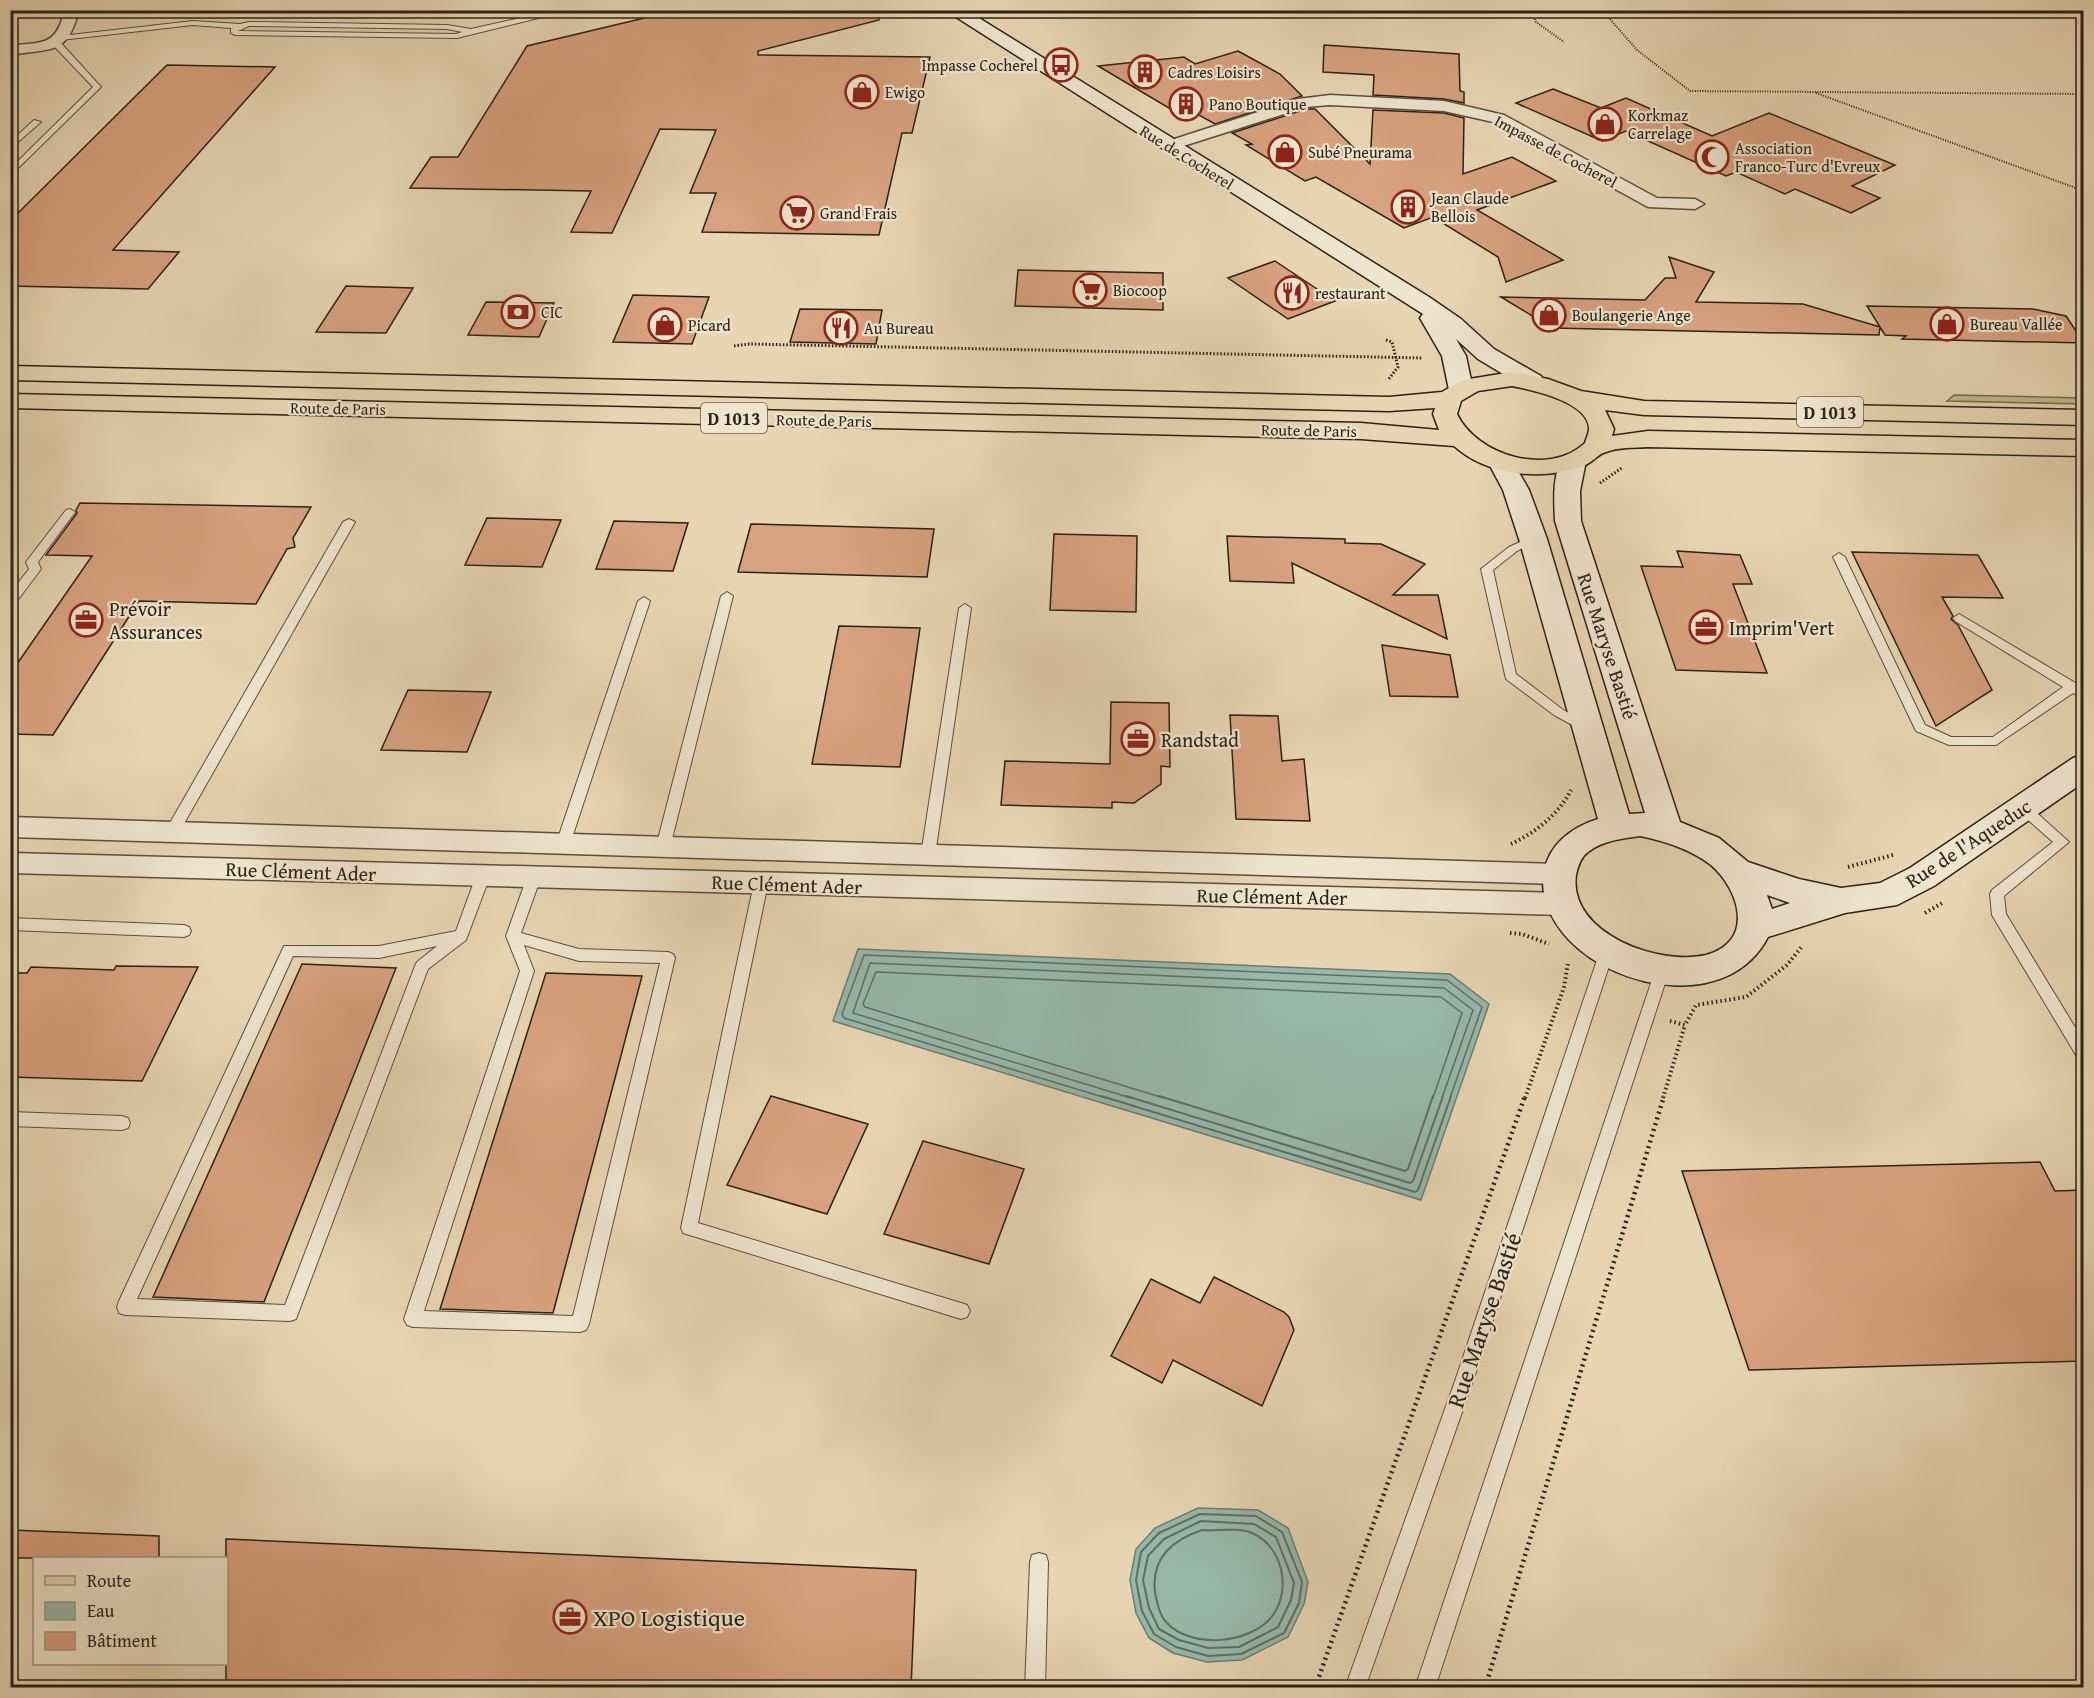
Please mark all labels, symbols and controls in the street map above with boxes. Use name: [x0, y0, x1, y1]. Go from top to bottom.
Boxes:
bus stop icon: Impasse Cocherel: [1043, 47, 1079, 83]
place label: Impasse Cocherel: [922, 53, 1039, 77]
building icon: Cadres Loisirs: [1127, 54, 1163, 90]
place label: Cadres Loisirs: [1168, 60, 1261, 84]
shop icon: Ewigo: [844, 74, 880, 110]
place label: Ewigo: [885, 80, 925, 104]
building icon: Pano Boutique: [1168, 86, 1204, 122]
place label: Pano Boutique: [1209, 92, 1306, 116]
place label: Korkmaz Carrelage: [1628, 103, 1692, 145]
shop icon: Korkmaz Carrelage: [1587, 106, 1623, 142]
street label: Impasse de Cocherel: [1490, 108, 1622, 194]
street label: Rue de Cocherel: [1135, 118, 1239, 196]
shop icon: Subé Pneurama: [1267, 134, 1303, 170]
place label: Association Franco-Turc d'Evreux: [1735, 136, 1881, 178]
mosque icon: Association Franco-Turc d'Evreux: [1694, 139, 1730, 175]
place label: Subé Pneurama: [1308, 140, 1413, 164]
place label: Jean Claude Bellois: [1429, 186, 1509, 228]
building icon: Jean Claude Bellois: [1390, 189, 1426, 225]
supermarket icon: Grand Frais: [779, 195, 815, 231]
place label: Grand Frais: [820, 201, 897, 225]
supermarket icon: Biocoop: [1072, 272, 1108, 308]
restaurant icon: restaurant: [1274, 275, 1310, 311]
place label: Biocoop: [1113, 278, 1167, 302]
place label: restaurant: [1315, 281, 1386, 305]
bank icon: CIC: [500, 294, 536, 330]
shop icon: Boulangerie Ange: [1531, 297, 1567, 333]
place label: CIC: [541, 300, 564, 324]
place label: Boulangerie Ange: [1572, 303, 1691, 327]
shop icon: Bureau Vallée: [1929, 306, 1965, 342]
shop icon: Picard: [647, 307, 683, 343]
restaurant icon: Au Bureau: [823, 310, 859, 346]
place label: Bureau Vallée: [1970, 312, 2062, 336]
place label: Picard: [688, 313, 731, 337]
place label: Au Bureau: [864, 316, 934, 340]
street label: Route de Paris: [290, 395, 386, 421]
road number: D 1013: [1797, 397, 1863, 427]
road number: D 1013: [701, 403, 767, 433]
street label: Route de Paris: [776, 407, 872, 433]
street label: Route de Paris: [1261, 417, 1357, 443]
street label: Rue Maryse Bastié: [1571, 569, 1645, 723]
place label: Prévoir Assurances: [109, 594, 203, 646]
office icon: Prévoir Assurances: [68, 602, 104, 638]
office icon: Imprim'Vert: [1688, 609, 1724, 645]
place label: Imprim'Vert: [1729, 613, 1834, 642]
office icon: Randstad: [1120, 721, 1156, 757]
place label: Randstad: [1161, 725, 1239, 754]
street label: Rue de l'Aqueduc: [1899, 791, 2037, 895]
street label: Rue Clément Ader: [225, 854, 377, 888]
street label: Rue Clément Ader: [711, 867, 863, 901]
street label: Rue Clément Ader: [1196, 880, 1348, 912]
street label: Rue Maryse Bastié: [1438, 1228, 1530, 1412]
legend: [33, 1557, 228, 1665]
text: Route: [87, 1567, 131, 1594]
text: Eau: [87, 1597, 115, 1624]
office icon: XPO Logistique: [552, 1599, 588, 1635]
place label: XPO Logistique: [593, 1600, 745, 1635]
text: Bâtiment: [87, 1627, 157, 1654]

